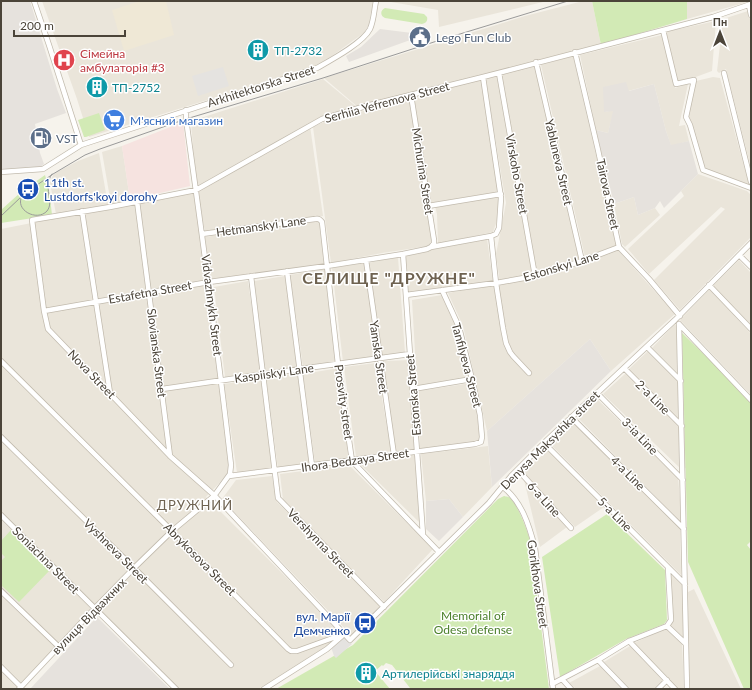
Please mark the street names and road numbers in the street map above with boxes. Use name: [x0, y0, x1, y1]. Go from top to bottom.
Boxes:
street label: Arkhitektorska Street: [205, 61, 317, 110]
street label: Serhiia Yefremova Street: [323, 78, 452, 126]
street label: Yabluneva Street: [542, 117, 576, 207]
street label: Michurina Street: [409, 127, 437, 216]
street label: Virskoho Street: [503, 133, 532, 216]
street label: Tairova Street: [593, 157, 623, 231]
street label: Hetmanskyi Lane: [215, 212, 307, 240]
street label: Estonskyi Lane: [521, 247, 601, 285]
street label: Vidvazhnykh Street: [198, 253, 226, 357]
street label: Estafetna Street: [107, 277, 193, 307]
street label: Slovianska Street: [144, 308, 170, 399]
street label: Yamska Street: [366, 319, 392, 395]
street label: Tanfilyeva Street: [449, 321, 486, 410]
street label: Nova Street: [65, 346, 120, 402]
street label: Estonska Street: [402, 353, 424, 436]
street label: Kaspiiskyi Lane: [233, 360, 315, 386]
street label: Prosvity street: [331, 363, 357, 441]
street label: 2-a Line: [633, 377, 673, 417]
street label: Denysa Maksyshka street: [497, 387, 603, 493]
street label: 3-ia Line: [619, 414, 661, 458]
street label: Ihora Bedzaya Street: [300, 445, 411, 475]
street label: 4-a Line: [608, 453, 648, 493]
street label: 6-a Line: [524, 478, 564, 520]
street label: 5-a Line: [595, 494, 635, 534]
street label: Vershynna Street: [284, 505, 358, 581]
street label: Vyshneva Street: [80, 515, 152, 587]
street label: Abrykosova Street: [161, 520, 240, 599]
street label: Soniachna Street: [9, 523, 83, 597]
street label: Gorikhova Street: [524, 539, 552, 630]
street label: вулиця Відважних: [49, 575, 129, 657]

